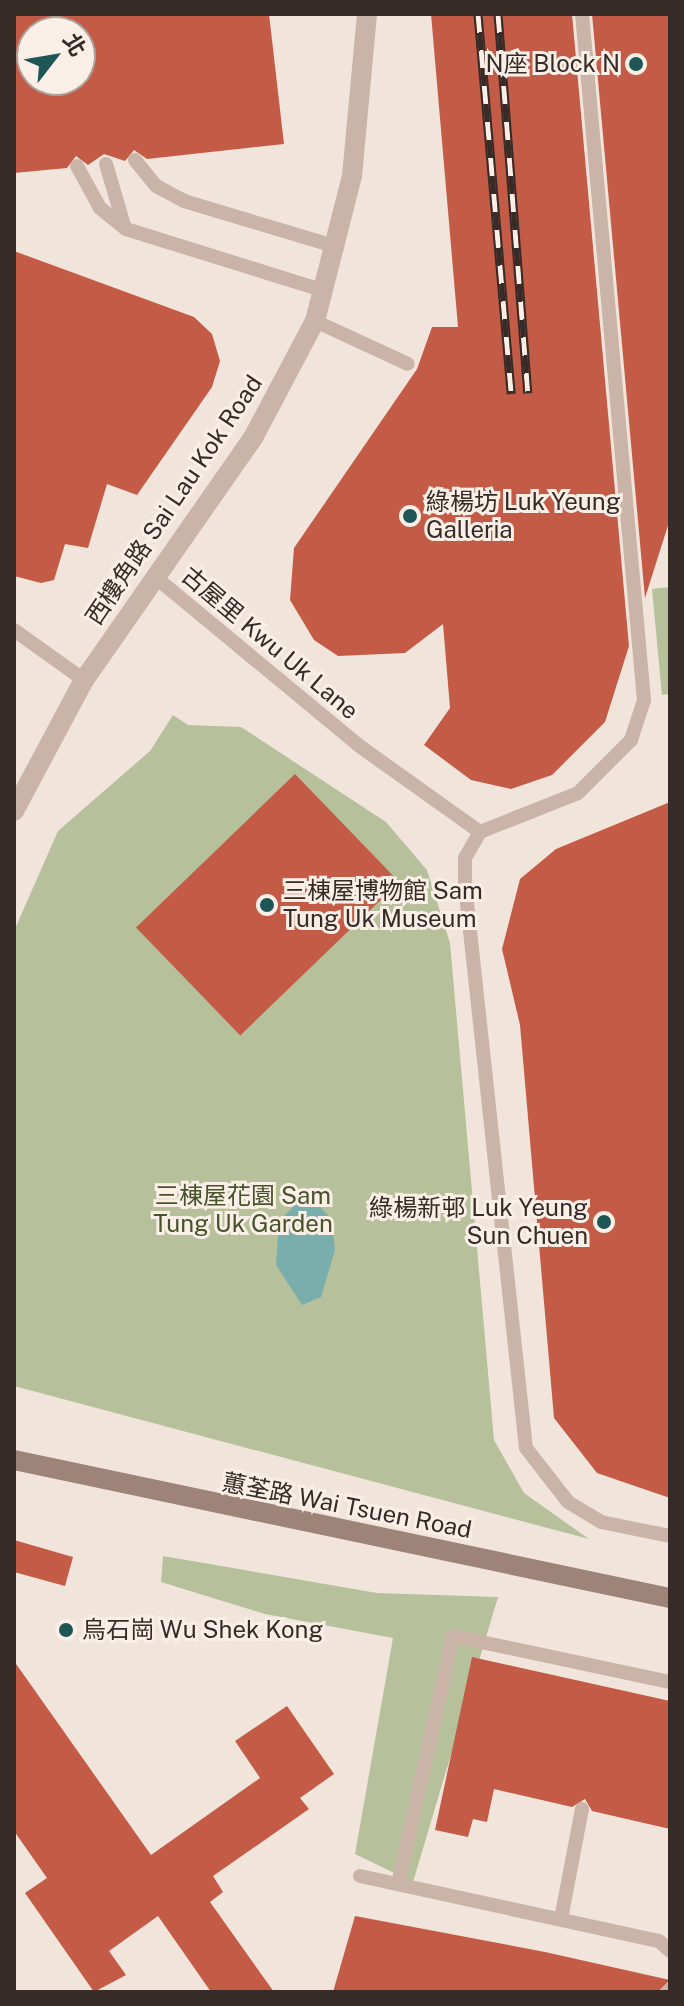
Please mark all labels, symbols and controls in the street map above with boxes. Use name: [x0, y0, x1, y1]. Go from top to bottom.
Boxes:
north arrow: [16, 16, 96, 96]
text: 北: [58, 29, 92, 61]
place label: N座 Block N: [485, 50, 620, 78]
marker: N座 Block N: [627, 55, 645, 73]
street label: 西樓角路 Sai Lau Kok Road: [80, 370, 268, 630]
place label: 綠楊坊 Luk Yeung Galleria: [426, 488, 621, 544]
marker: 綠楊坊 Luk Yeung Galleria: [401, 507, 419, 525]
street label: 古屋里 Kwu Uk Lane: [176, 561, 364, 725]
place label: 三棟屋博物館 Sam Tung Uk Museum: [283, 877, 483, 933]
marker: 三棟屋博物館 Sam Tung Uk Museum: [258, 896, 276, 914]
park label: 三棟屋花園 Sam Tung Uk Garden: [153, 1182, 333, 1238]
place label: 綠楊新邨 Luk Yeung Sun Chuen: [369, 1194, 588, 1250]
marker: 綠楊新邨 Luk Yeung Sun Chuen: [595, 1213, 613, 1231]
street label: 蕙荃路 Wai Tsuen Road: [220, 1468, 474, 1544]
place label: 烏石崗 Wu Shek Kong: [82, 1616, 323, 1644]
marker: 烏石崗 Wu Shek Kong: [57, 1621, 75, 1639]

